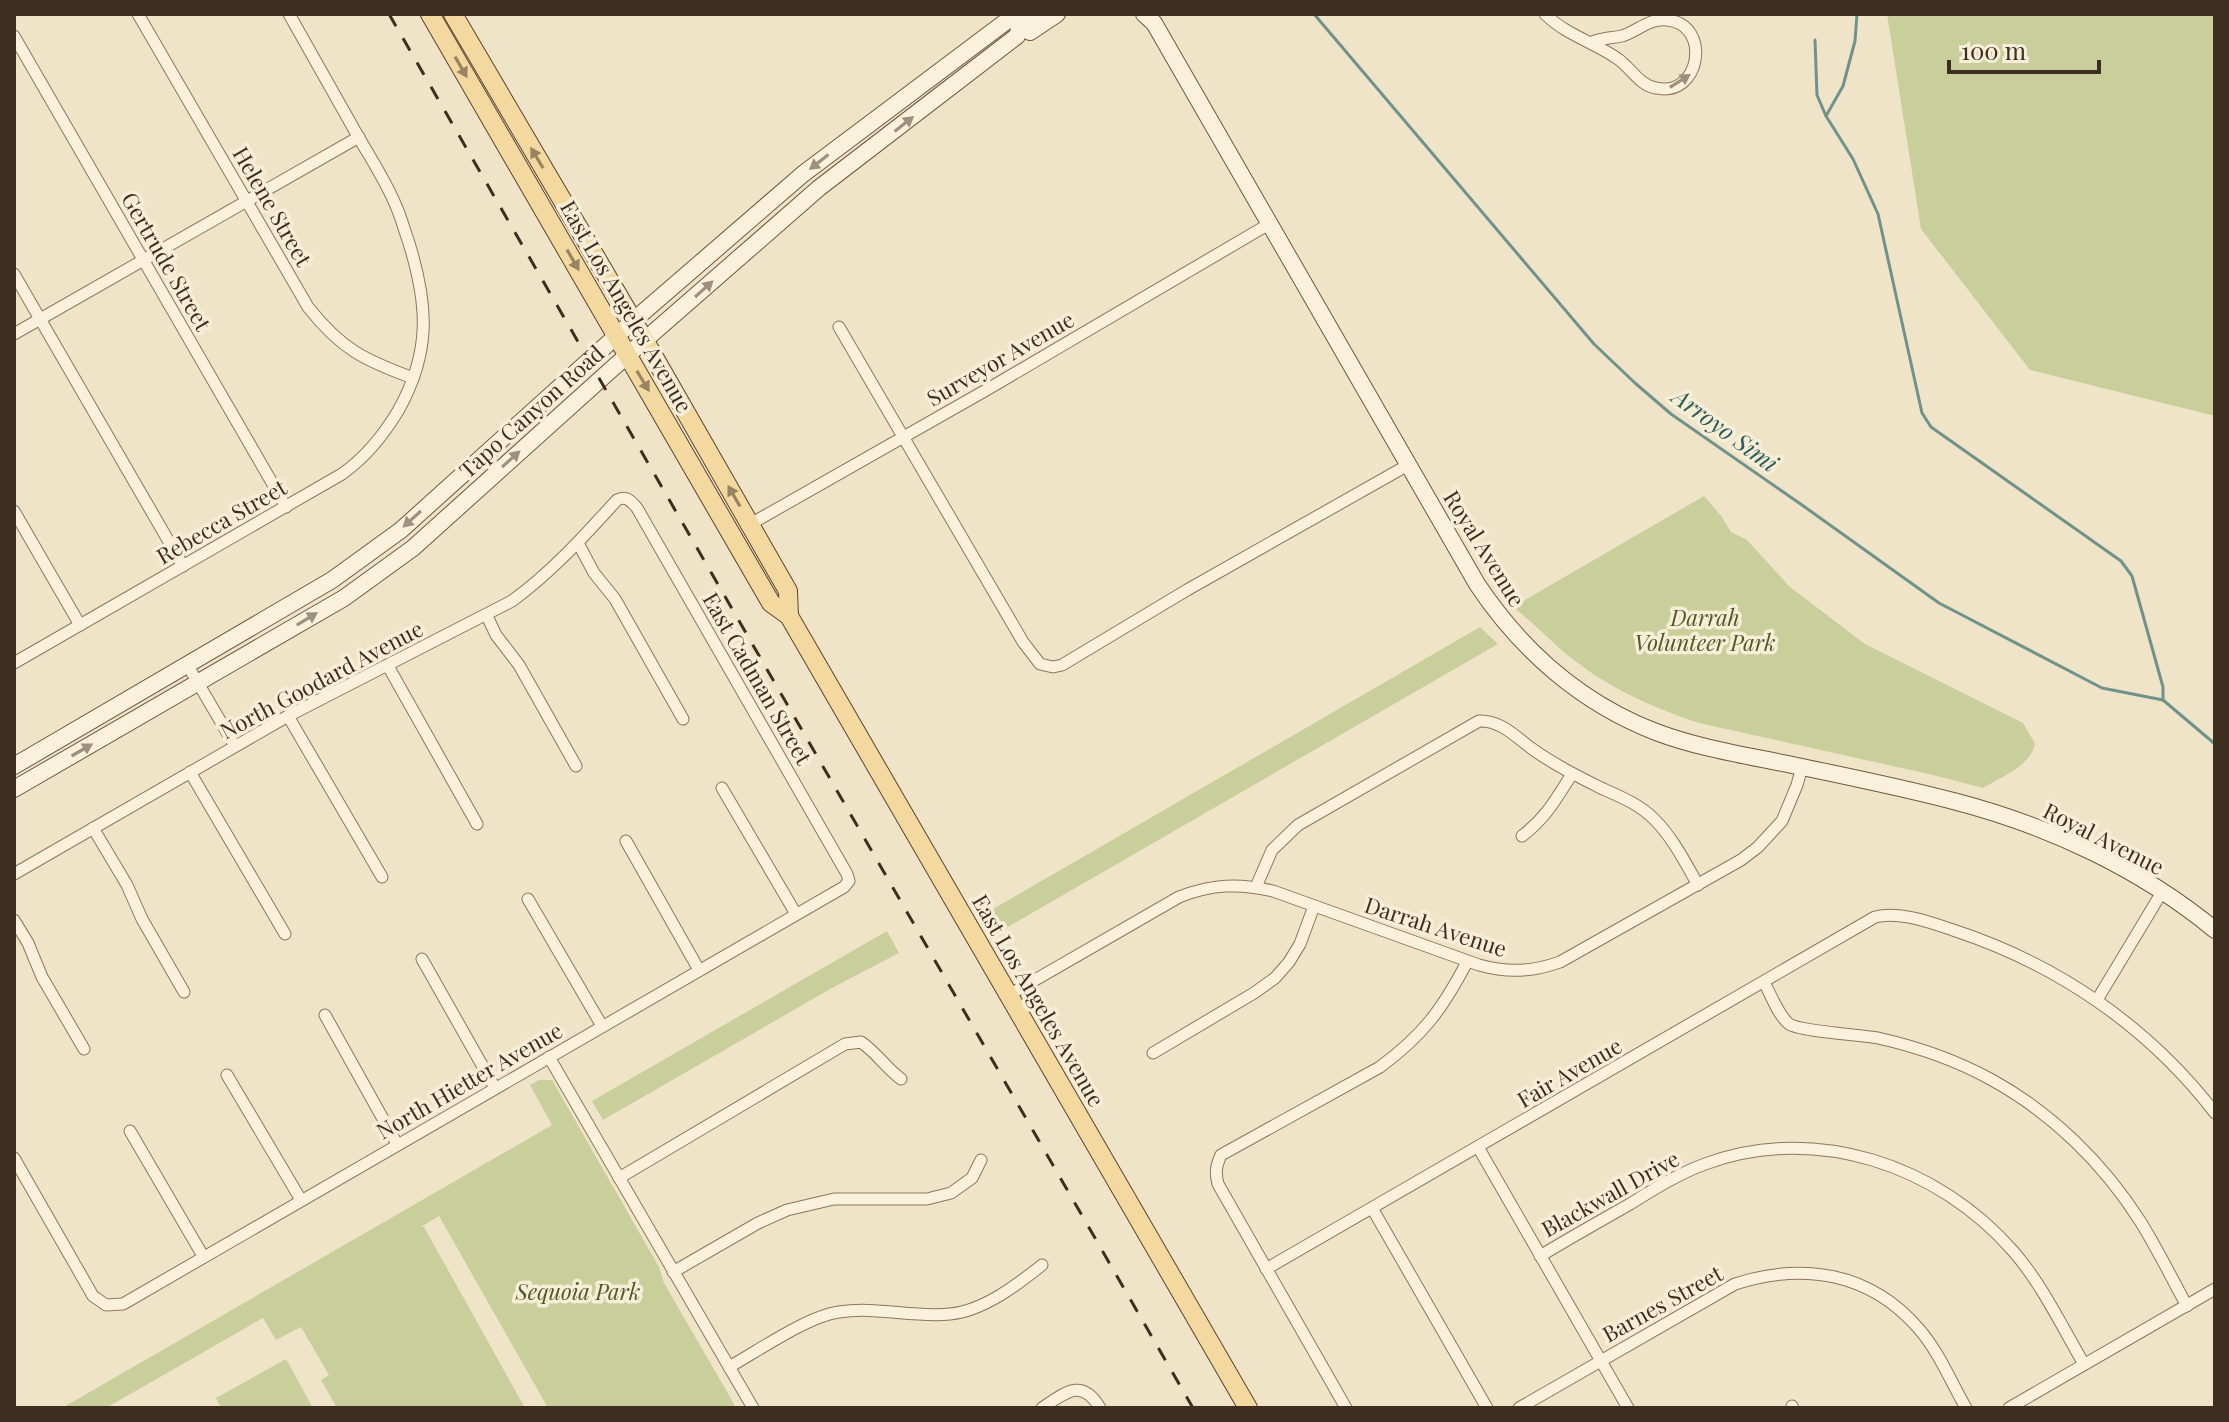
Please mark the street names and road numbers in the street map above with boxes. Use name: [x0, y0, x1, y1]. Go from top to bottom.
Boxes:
street label: Helene Street: [227, 141, 320, 272]
street label: Gertrude Street: [115, 186, 219, 337]
street label: East Los Angeles Avenue: [554, 194, 700, 418]
street label: Surveyor Avenue: [921, 304, 1079, 412]
street label: Tapo Canyon Road: [452, 338, 610, 484]
street label: Rebecca Street: [150, 471, 293, 570]
street label: Royal Avenue: [1437, 484, 1533, 612]
street label: East Cadman Street: [696, 586, 820, 771]
street label: North Goodard Avenue: [214, 613, 428, 745]
street label: Royal Avenue: [2039, 795, 2169, 881]
street label: East Los Angeles Avenue: [966, 888, 1112, 1112]
street label: Darrah Avenue: [1361, 889, 1511, 963]
street label: North Hietter Avenue: [371, 1015, 567, 1145]
street label: Fair Avenue: [1511, 1030, 1627, 1114]
street label: Blackwall Drive: [1536, 1143, 1684, 1243]
street label: Barnes Street: [1597, 1257, 1729, 1348]

